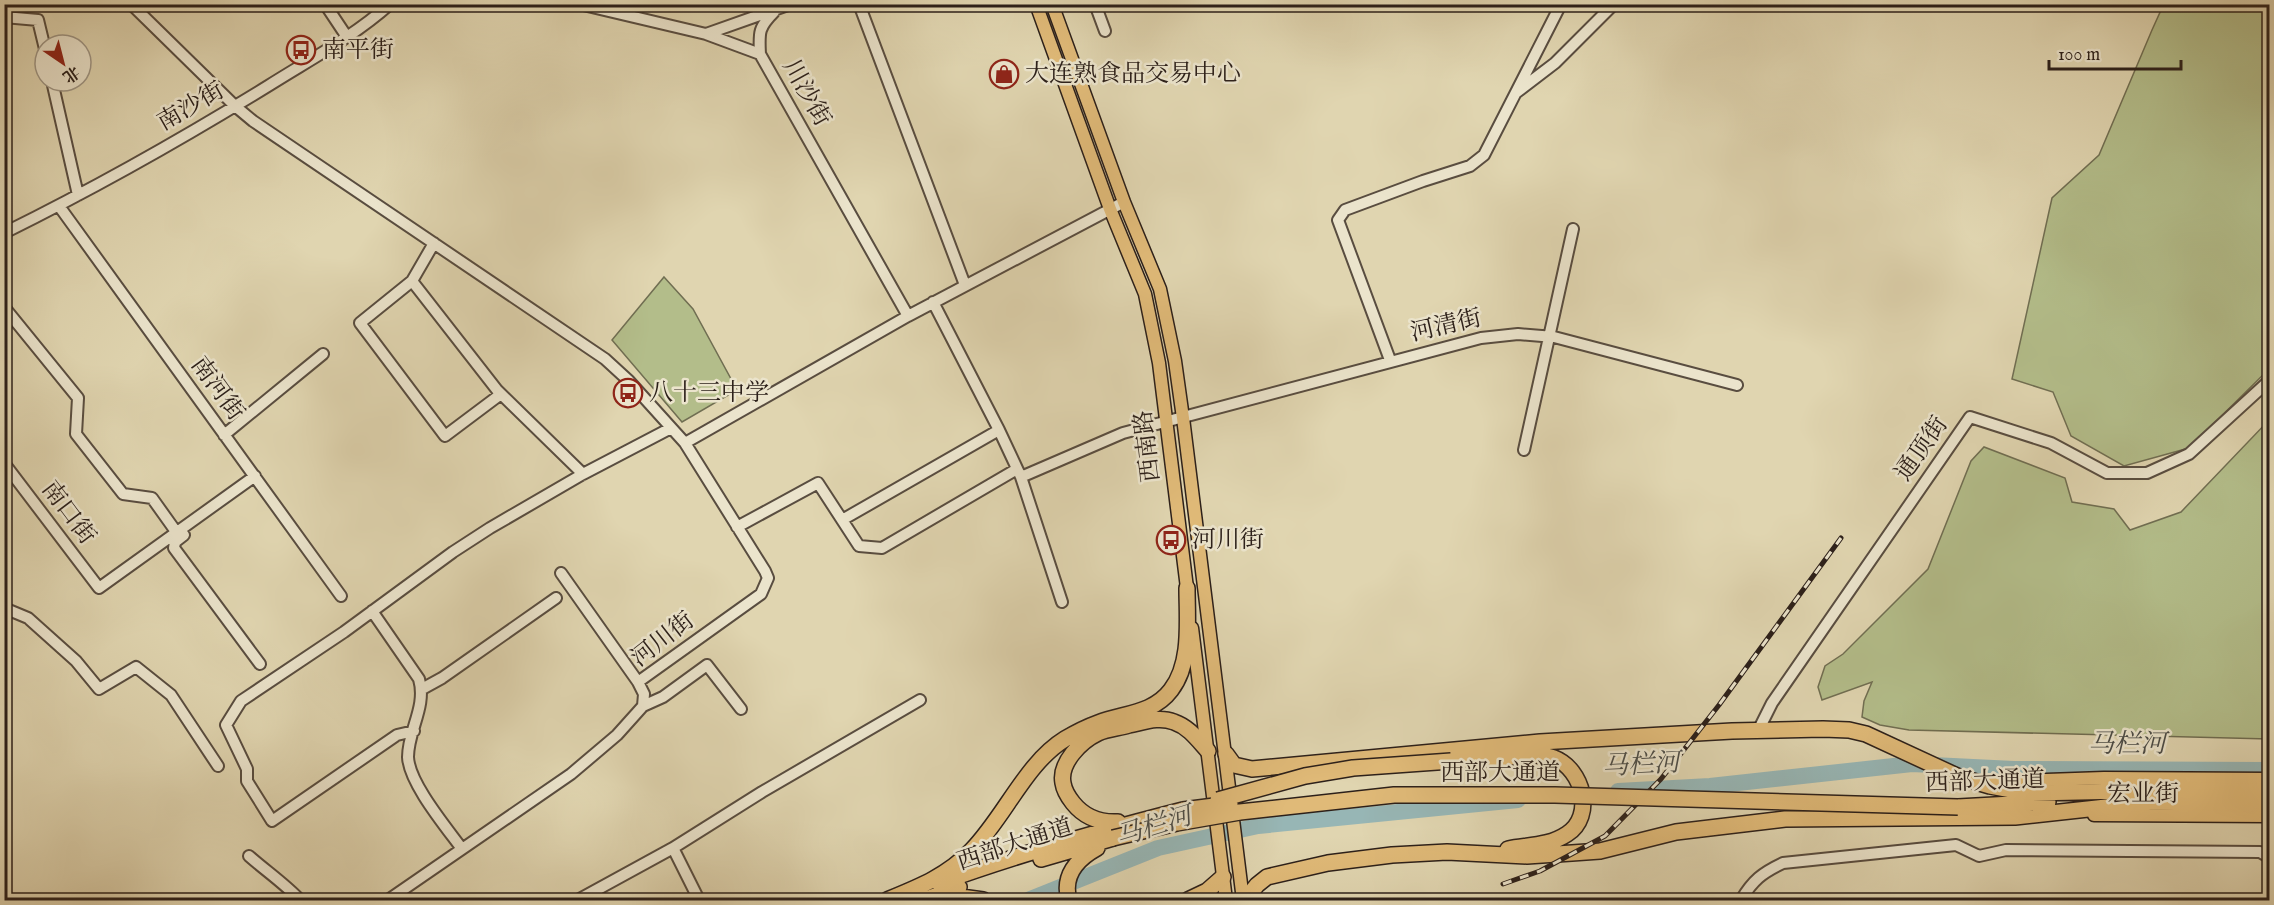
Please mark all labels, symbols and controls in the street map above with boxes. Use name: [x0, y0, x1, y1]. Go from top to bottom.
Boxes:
north arrow: [33, 33, 93, 93]
scale bar: [2049, 33, 2181, 71]
bus stop icon: 南平街: [285, 34, 317, 66]
place label: 南平街: [322, 35, 394, 66]
text: 100 m: [2058, 44, 2100, 67]
street label: 川沙街: [775, 54, 837, 132]
shop icon: 大连熟食品交易中心: [988, 58, 1020, 90]
place label: 大连熟食品交易中心: [1025, 59, 1241, 90]
text: 北: [58, 61, 83, 86]
street label: 南沙街: [152, 76, 230, 138]
street label: 河清街: [1407, 303, 1485, 349]
street label: 南河街: [183, 351, 251, 427]
bus stop icon: 八十三中学: [612, 377, 644, 409]
place label: 八十三中学: [649, 378, 769, 409]
street label: 西南路: [1128, 408, 1168, 484]
street label: 通顶街: [1889, 411, 1955, 487]
street label: 南口街: [34, 475, 102, 551]
bus stop icon: 河川街: [1155, 524, 1187, 556]
place label: 河川街: [1192, 525, 1264, 556]
street label: 河川街: [625, 606, 701, 674]
water label: 马栏河: [2088, 728, 2170, 761]
water label: 马栏河: [1601, 746, 1685, 784]
street label: 西部大通道: [1440, 758, 1560, 789]
street label: 西部大通道: [1924, 764, 2046, 800]
street label: 宏业街: [2107, 779, 2179, 810]
water label: 马栏河: [1112, 799, 1200, 854]
street label: 西部大通道: [953, 812, 1077, 878]

